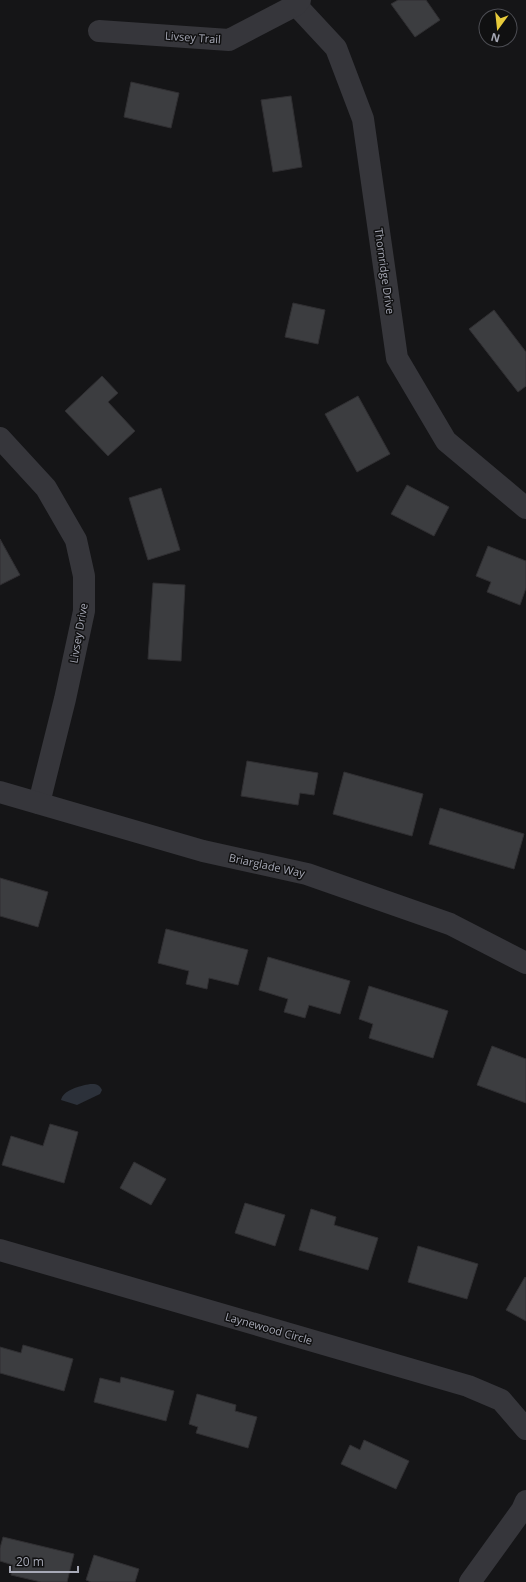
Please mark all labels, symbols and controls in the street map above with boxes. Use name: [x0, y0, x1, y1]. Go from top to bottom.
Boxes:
north arrow: [478, 8, 518, 48]
street label: Livsey Trail: [165, 28, 221, 46]
text: N: [489, 30, 502, 47]
street label: Thornridge Drive: [372, 227, 398, 315]
street label: Livsey Drive: [65, 602, 91, 664]
street label: Briarglade Way: [228, 850, 307, 880]
street label: Laynewood Circle: [224, 1308, 314, 1348]
scale bar: [10, 1548, 78, 1574]
text: 20 m: [16, 1553, 44, 1570]

